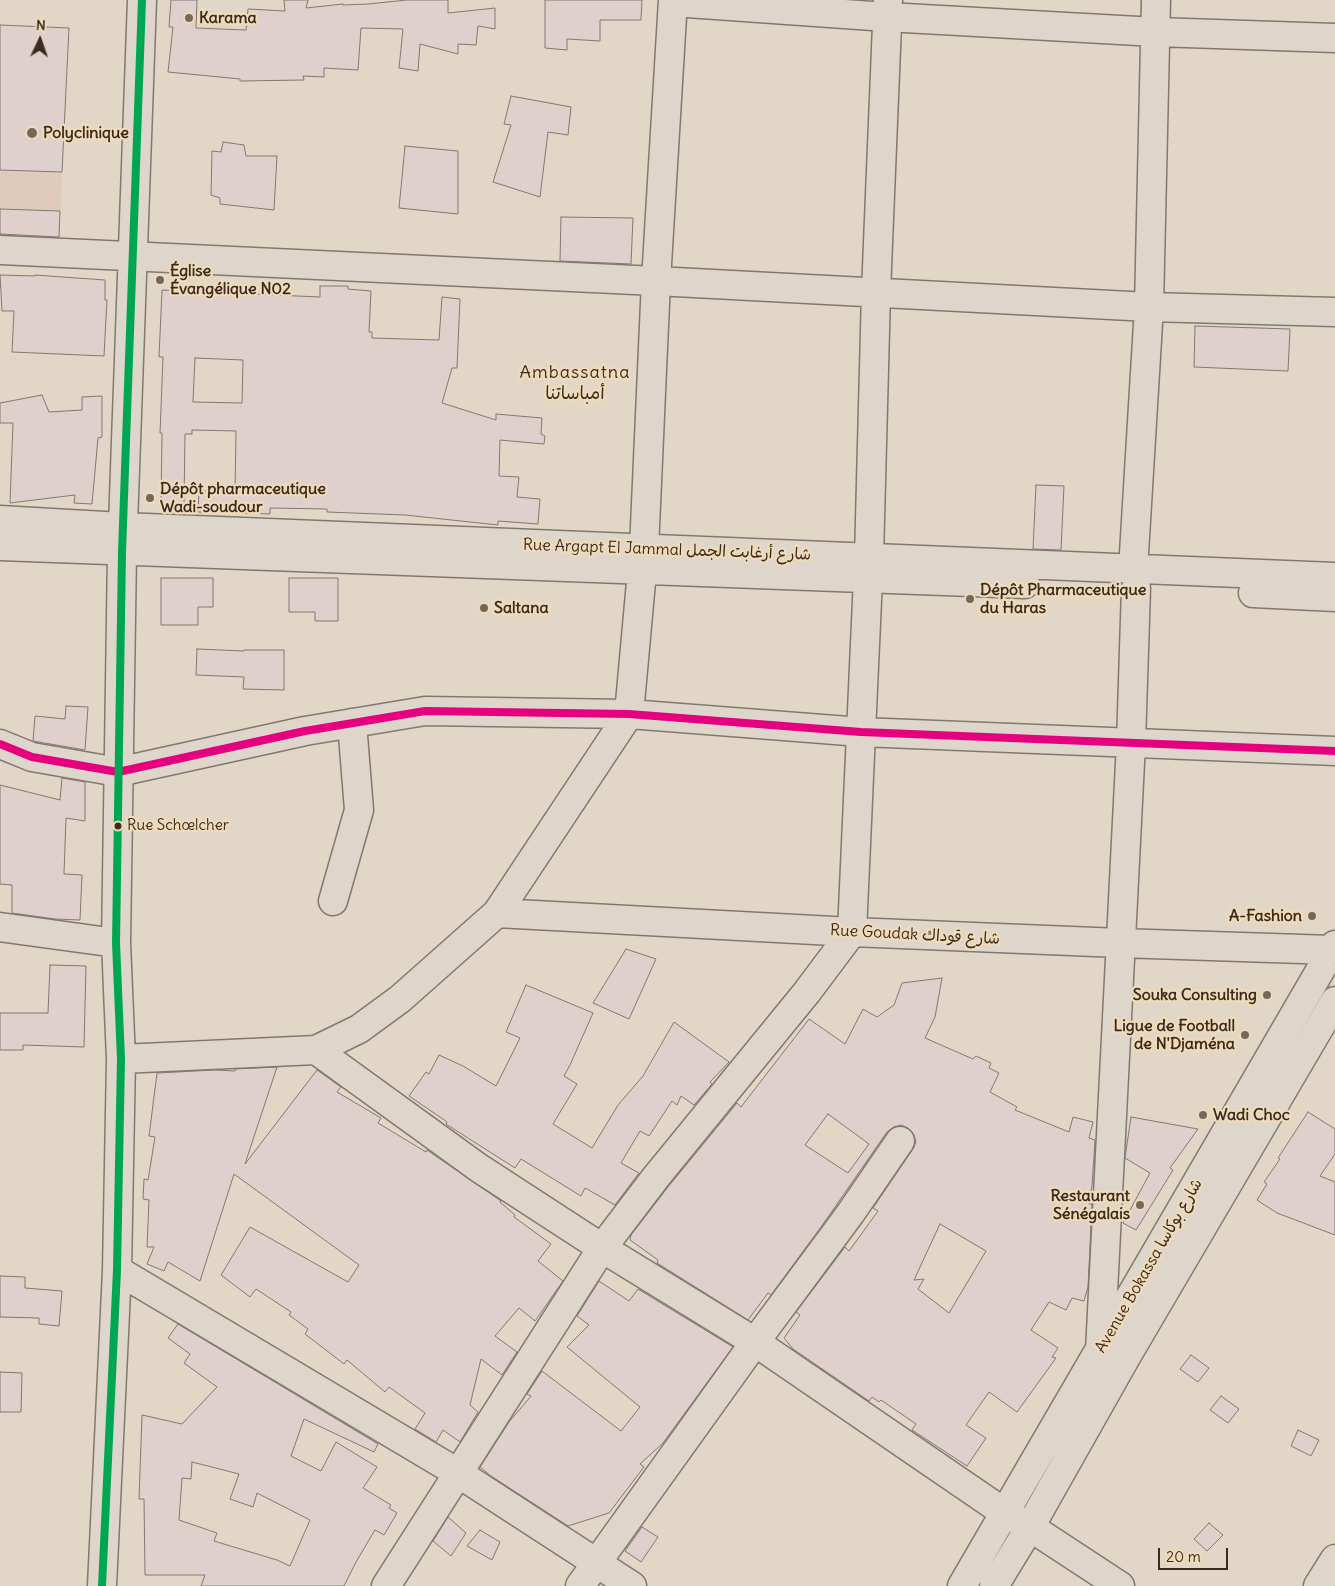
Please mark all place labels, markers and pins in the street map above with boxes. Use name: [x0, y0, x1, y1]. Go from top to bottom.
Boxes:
place label: Karama: [199, 8, 257, 28]
marker: Karama: [183, 12, 195, 24]
place label: Polyclinique: [43, 123, 129, 143]
marker: Polyclinique: [25, 126, 39, 140]
place label: Église Évangélique N02: [170, 261, 291, 299]
marker: Église Évangélique N02: [154, 274, 166, 286]
place label: Dépôt pharmaceutique Wadi-soudour: [160, 479, 326, 517]
marker: Dépôt pharmaceutique Wadi-soudour: [144, 492, 156, 504]
place label: Dépôt Pharmaceutique du Haras: [980, 580, 1146, 618]
marker: Dépôt Pharmaceutique du Haras: [964, 593, 976, 605]
place label: Saltana: [494, 598, 549, 618]
marker: Saltana: [478, 602, 490, 614]
place label: Rue Schœlcher: [127, 817, 229, 835]
marker: Rue Schœlcher: [113, 821, 123, 831]
place label: A-Fashion: [1229, 906, 1302, 926]
marker: A-Fashion: [1306, 910, 1318, 922]
place label: Souka Consulting: [1133, 985, 1257, 1005]
marker: Souka Consulting: [1261, 989, 1273, 1001]
place label: Ligue de Football de N'Djaména: [1114, 1016, 1235, 1054]
marker: Ligue de Football de N'Djaména: [1239, 1029, 1251, 1041]
place label: Wadi Choc: [1213, 1105, 1290, 1125]
marker: Wadi Choc: [1197, 1109, 1209, 1121]
place label: Restaurant Sénégalais: [1050, 1186, 1130, 1224]
marker: Restaurant Sénégalais: [1134, 1199, 1146, 1211]

